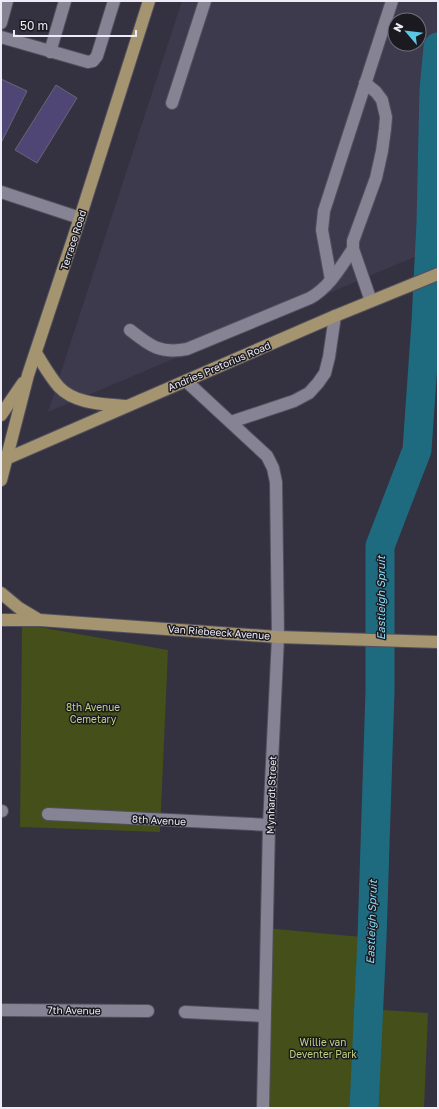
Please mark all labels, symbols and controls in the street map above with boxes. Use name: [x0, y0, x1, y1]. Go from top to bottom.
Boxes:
scale bar: [14, 12, 136, 38]
north arrow: [387, 12, 427, 52]
text: 50 m: [20, 18, 48, 33]
text: N: [390, 20, 405, 34]
street label: Terrace Road: [58, 208, 88, 272]
street label: Andries Pretorius Road: [166, 339, 272, 393]
water label: Eastleigh Spruit: [374, 554, 388, 640]
street label: Van Riebeeck Avenue: [168, 622, 271, 642]
park label: 8th Avenue Cemetary: [66, 701, 120, 725]
street label: Mynhardt Street: [264, 756, 278, 834]
street label: 8th Avenue: [132, 813, 186, 827]
water label: Eastleigh Spruit: [363, 878, 380, 964]
street label: 7th Avenue: [47, 1004, 101, 1016]
park label: Willie van Deventer Park: [289, 1036, 357, 1060]

